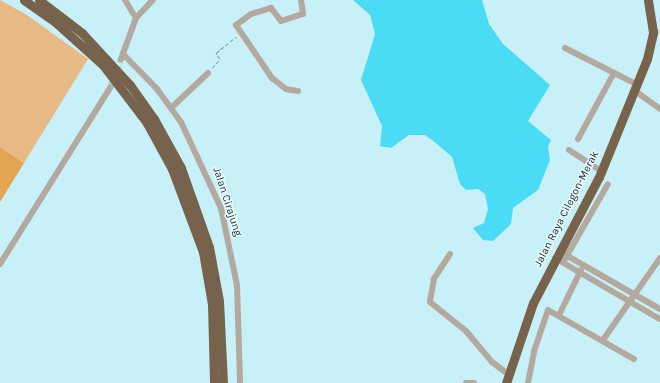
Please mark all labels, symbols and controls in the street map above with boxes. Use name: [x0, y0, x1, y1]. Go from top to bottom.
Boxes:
street label: Jalan Raya Cilegon-Merak: [532, 149, 602, 269]
street label: Jalan Cirajung: [210, 166, 244, 238]

